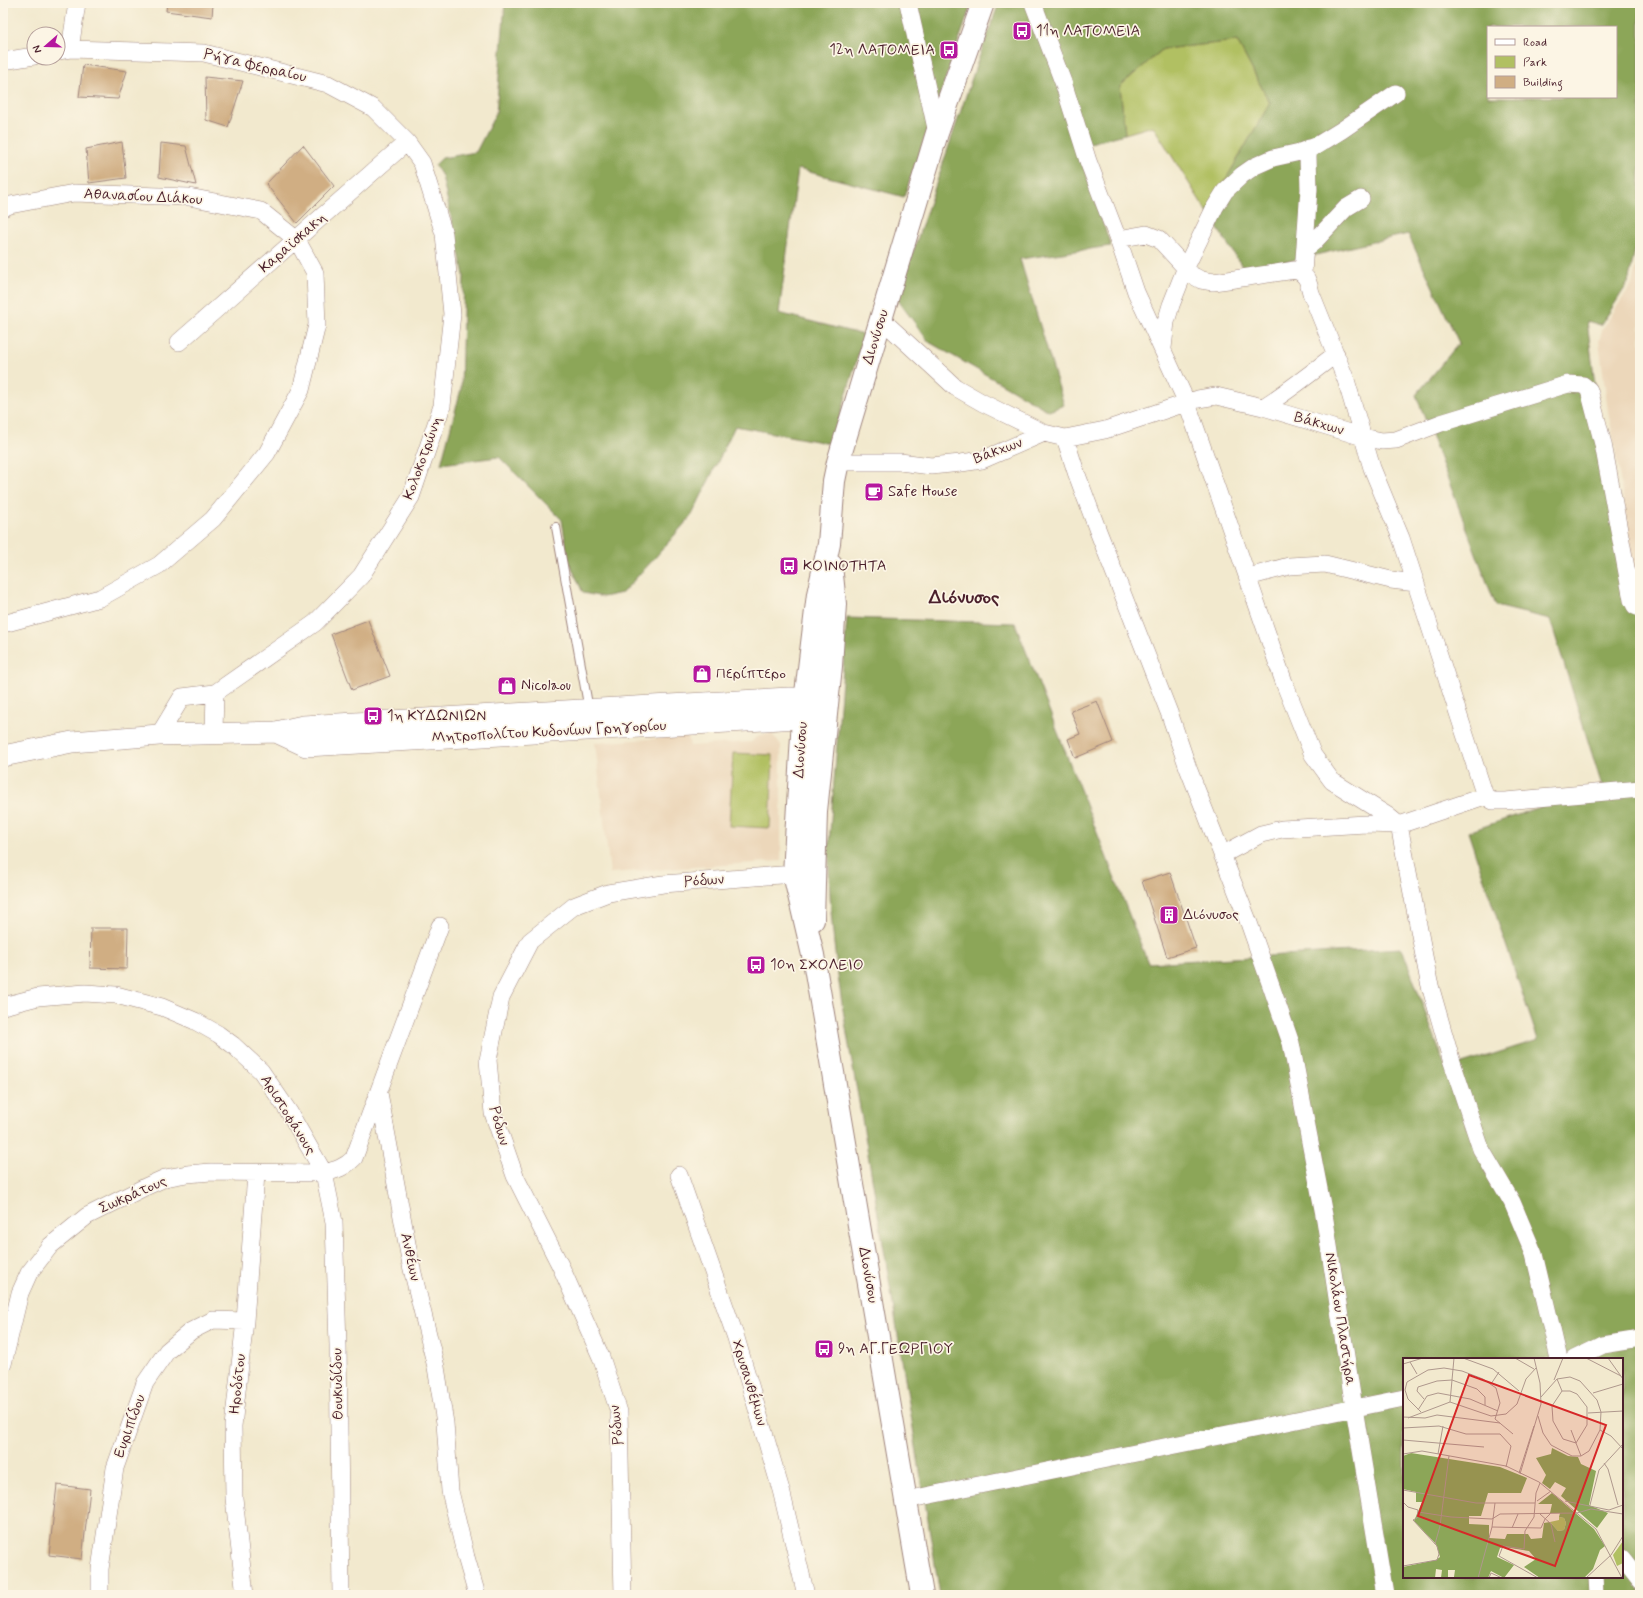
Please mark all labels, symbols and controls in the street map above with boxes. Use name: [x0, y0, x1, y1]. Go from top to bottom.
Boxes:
bus stop icon: 11η ΛΑΤΟΜΕΙΑ: [1011, 20, 1033, 42]
place label: 11η ΛΑΤΟΜΕΙΑ: [1036, 21, 1140, 41]
north arrow: [26, 26, 66, 66]
legend: [1487, 26, 1617, 98]
text: Road: [1523, 35, 1547, 51]
bus stop icon: 12η ΛΑΤΟΜΕΙΑ: [938, 39, 960, 61]
place label: 12η ΛΑΤΟΜΕΙΑ: [829, 40, 935, 60]
text: N: [30, 43, 45, 55]
street label: Ρήγα Φερραίου: [202, 44, 309, 88]
text: Park: [1523, 55, 1547, 71]
text: Building: [1523, 75, 1563, 92]
street label: Αθανασίου Διάκου: [83, 184, 203, 210]
street label: Καραϊσκακη: [255, 208, 331, 278]
street label: Διονύσου: [858, 307, 894, 367]
street label: Βάκχων: [1292, 407, 1347, 441]
street label: Κολοκοτρώνη: [399, 413, 447, 502]
street label: Βάκχων: [971, 433, 1026, 469]
cafe icon: Safe House: [863, 481, 885, 503]
place label: Safe House: [888, 482, 958, 502]
bus stop icon: ΚΟΙΝΟΤΗΤΑ: [778, 555, 800, 577]
place label: ΚΟΙΝΟΤΗΤΑ: [803, 556, 886, 576]
district label: Διόνυσος: [928, 585, 1000, 610]
shop icon: Περίπτερο: [691, 663, 713, 685]
place label: Περίπτερο: [716, 664, 786, 684]
shop icon: Nicolaou: [496, 675, 518, 697]
place label: Nicolaou: [521, 676, 571, 696]
bus stop icon: 1η ΚΥΔΩΝΙΩΝ: [362, 705, 384, 727]
place label: 1η ΚΥΔΩΝΙΩΝ: [387, 706, 486, 726]
street label: Μητροπολίτου Κυδονίων Γρηγορίου: [431, 716, 667, 748]
street label: Διονύσου: [789, 721, 813, 779]
street label: Ρόδων: [683, 870, 725, 892]
building icon: Διόνυσος: [1158, 904, 1180, 926]
place label: Διόνυσος: [1183, 905, 1239, 925]
bus stop icon: 10η ΣΧΟΛΕΙΟ: [745, 954, 767, 976]
place label: 10η ΣΧΟΛΕΙΟ: [770, 955, 864, 975]
street label: Αριστοφάνους: [256, 1071, 321, 1159]
street label: Ρόδων: [484, 1104, 514, 1148]
street label: Σωκράτους: [96, 1171, 170, 1219]
street label: Ανθέων: [395, 1231, 425, 1283]
street label: Διονύσου: [853, 1245, 883, 1305]
street label: Νικολάου Πλαστήρα: [1320, 1251, 1360, 1387]
street label: Χρυσανθέμων: [726, 1338, 772, 1429]
bus stop icon: 9η ΑΓ.ΓΕΩΡΓΙΟΥ: [813, 1338, 835, 1360]
place label: 9η ΑΓ.ΓΕΩΡΓΙΟΥ: [838, 1339, 953, 1359]
street label: Θουκυδίδου: [327, 1348, 349, 1420]
street label: Ηροδότου: [225, 1353, 251, 1415]
inset map: [1403, 1358, 1623, 1578]
street label: Ευριπίδου: [109, 1391, 151, 1460]
street label: Ρόδων: [605, 1404, 629, 1446]

